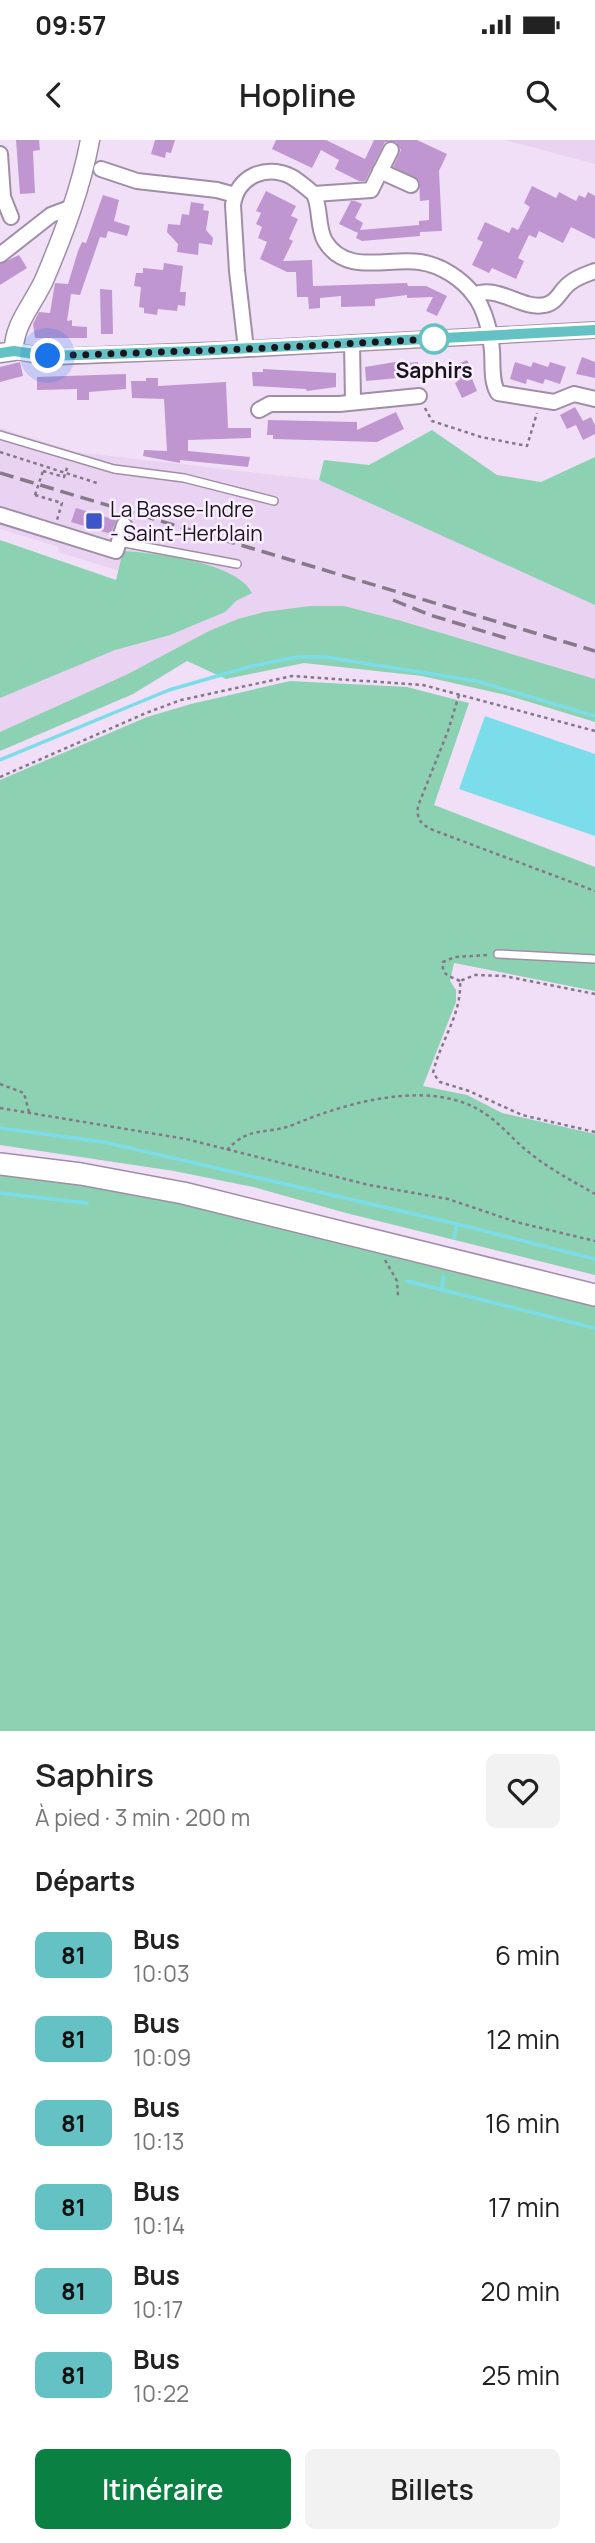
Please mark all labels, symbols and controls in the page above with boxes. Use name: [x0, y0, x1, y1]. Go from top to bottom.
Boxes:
text: 09:57: [35, 7, 106, 43]
text: Hopline: [239, 73, 356, 117]
icon: back: [35, 76, 73, 114]
icon: search: [522, 76, 560, 114]
marker: Saphirs: [419, 324, 449, 354]
your location: [30, 338, 65, 373]
place label: Saphirs: [395, 356, 473, 384]
place label: La Basse-Indre - Saint-Herblain: [110, 495, 263, 547]
marker: La Basse-Indre - Saint-Herblain: [84, 511, 104, 531]
text: Saphirs: [35, 1752, 154, 1797]
button: heart: [486, 1754, 560, 1828]
text: À pied · 3 min · 200 m: [35, 1801, 250, 1833]
text: Départs: [35, 1863, 135, 1899]
text: Bus: [133, 1921, 180, 1957]
text: 6 min: [495, 1937, 560, 1973]
text: 81: [61, 1938, 86, 1971]
text: 10:03: [133, 1957, 190, 1989]
text: Bus: [133, 2005, 180, 2041]
text: 12 min: [486, 2021, 560, 2057]
text: 81: [61, 2022, 86, 2055]
text: 10:09: [133, 2041, 191, 2073]
text: Bus: [133, 2089, 180, 2125]
text: 16 min: [485, 2105, 560, 2141]
text: 81: [61, 2106, 86, 2139]
text: 10:13: [133, 2125, 185, 2157]
text: Bus: [133, 2173, 180, 2209]
text: 17 min: [488, 2189, 560, 2225]
text: 81: [61, 2190, 86, 2223]
text: 10:14: [133, 2209, 185, 2241]
text: Bus: [133, 2257, 180, 2293]
text: 20 min: [481, 2273, 560, 2309]
text: 81: [61, 2274, 86, 2307]
text: 10:17: [133, 2293, 183, 2325]
text: Bus: [133, 2341, 180, 2377]
text: 25 min: [481, 2357, 560, 2393]
text: 81: [61, 2358, 86, 2391]
text: 10:22: [133, 2377, 189, 2409]
button: Itinéraire: [35, 2449, 291, 2529]
button: Billets: [305, 2449, 560, 2529]

